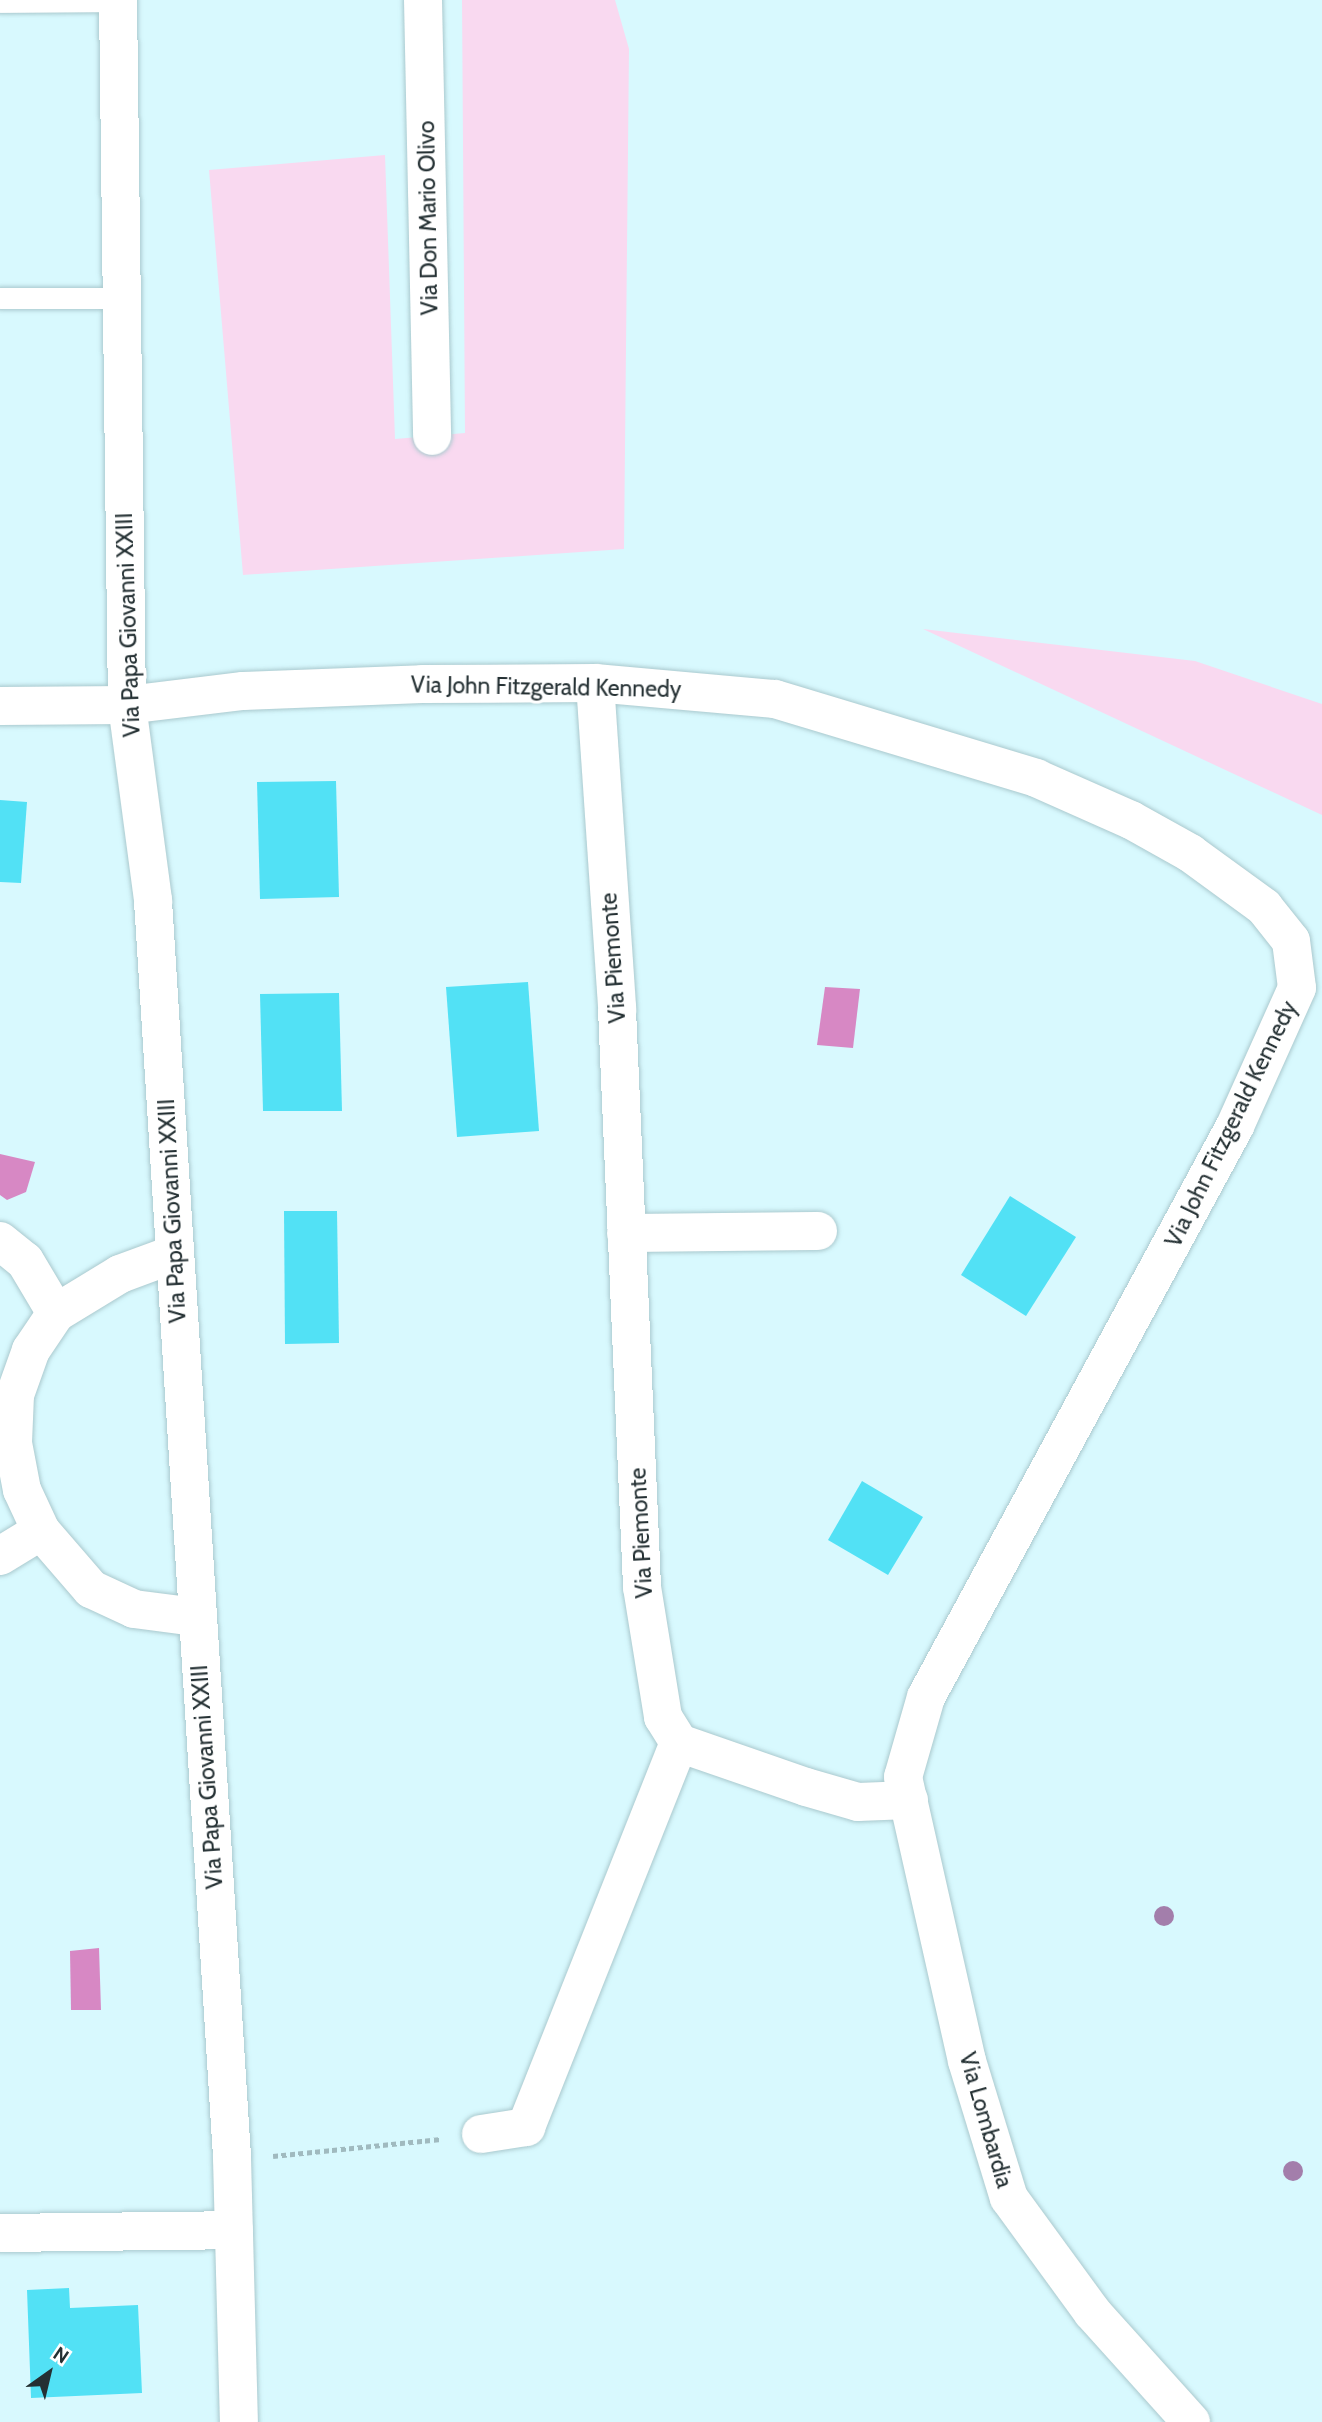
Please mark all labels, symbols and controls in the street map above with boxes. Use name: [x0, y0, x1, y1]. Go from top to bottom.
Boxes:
street label: Via Don Mario Olivo: [413, 120, 443, 316]
street label: Via Papa Giovanni XXIII: [110, 512, 146, 738]
street label: Via John Fitzgerald Kennedy: [411, 671, 681, 703]
street label: Via Piemonte: [595, 892, 631, 1024]
street label: Via John Fitzgerald Kennedy: [1159, 996, 1303, 1252]
street label: Via Papa Giovanni XXIII: [152, 1098, 192, 1324]
street label: Via Piemonte: [624, 1467, 658, 1599]
street label: Via Papa Giovanni XXIII: [185, 1664, 229, 1890]
street label: Via Lombardia: [953, 2049, 1019, 2191]
north arrow: [14, 2338, 84, 2408]
text: N: [49, 2342, 73, 2368]

